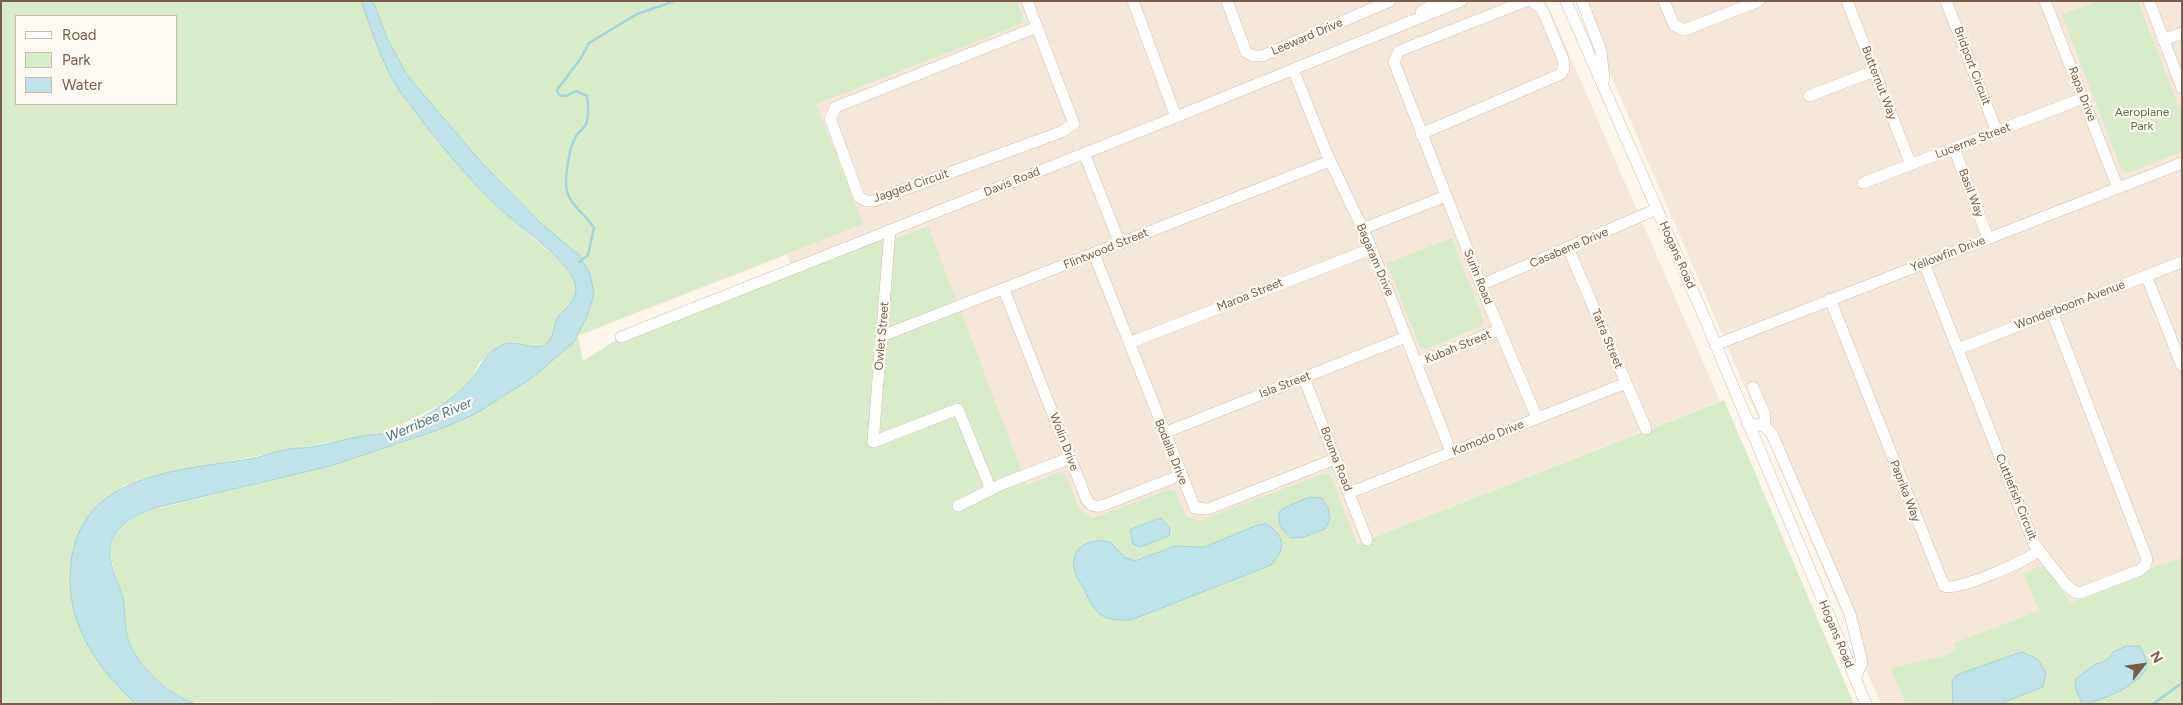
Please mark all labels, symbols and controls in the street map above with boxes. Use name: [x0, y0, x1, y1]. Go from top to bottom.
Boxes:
legend: [15, 15, 178, 105]
street label: Leeward Drive: [1269, 15, 1345, 59]
street label: Bridport Circuit: [1950, 25, 1994, 107]
text: Road: [62, 26, 97, 44]
street label: Butternut Way: [1858, 44, 1900, 122]
text: Park: [62, 51, 91, 69]
street label: Rapa Drive: [2065, 65, 2099, 123]
text: Water: [62, 76, 102, 94]
park label: Aeroplane Park: [2115, 105, 2169, 133]
street label: Lucerne Street: [1933, 120, 2013, 162]
street label: Davis Road: [982, 164, 1042, 200]
street label: Jagged Circuit: [871, 166, 951, 206]
street label: Basil Way: [1955, 167, 1987, 219]
street label: Hogans Road: [1656, 219, 1698, 291]
street label: Bagaram Drive: [1353, 221, 1397, 299]
street label: Flintwood Street: [1062, 225, 1150, 273]
street label: Casabene Drive: [1528, 225, 1610, 271]
street label: Yellowfin Drive: [1908, 233, 1988, 275]
street label: Surin Road: [1460, 247, 1496, 307]
street label: Maroa Street: [1215, 275, 1285, 315]
street label: Wonderboom Avenue: [2013, 277, 2127, 333]
street label: Owlet Street: [872, 301, 892, 371]
street label: Tatra Street: [1588, 307, 1626, 371]
street label: Kubah Street: [1423, 327, 1493, 367]
street label: Isla Street: [1257, 369, 1313, 401]
water label: Werribee River: [383, 394, 475, 446]
street label: Wolin Drive: [1046, 411, 1082, 473]
street label: Bodalla Drive: [1151, 417, 1191, 487]
street label: Komodo Drive: [1450, 417, 1526, 459]
street label: Bouma Road: [1317, 425, 1355, 493]
street label: Cuttlefish Circuit: [1992, 452, 2040, 542]
street label: Paprika Way: [1887, 458, 1923, 524]
street label: Hogans Road: [1815, 598, 1857, 670]
north arrow: [2118, 640, 2168, 690]
text: N: [2146, 648, 2166, 666]

